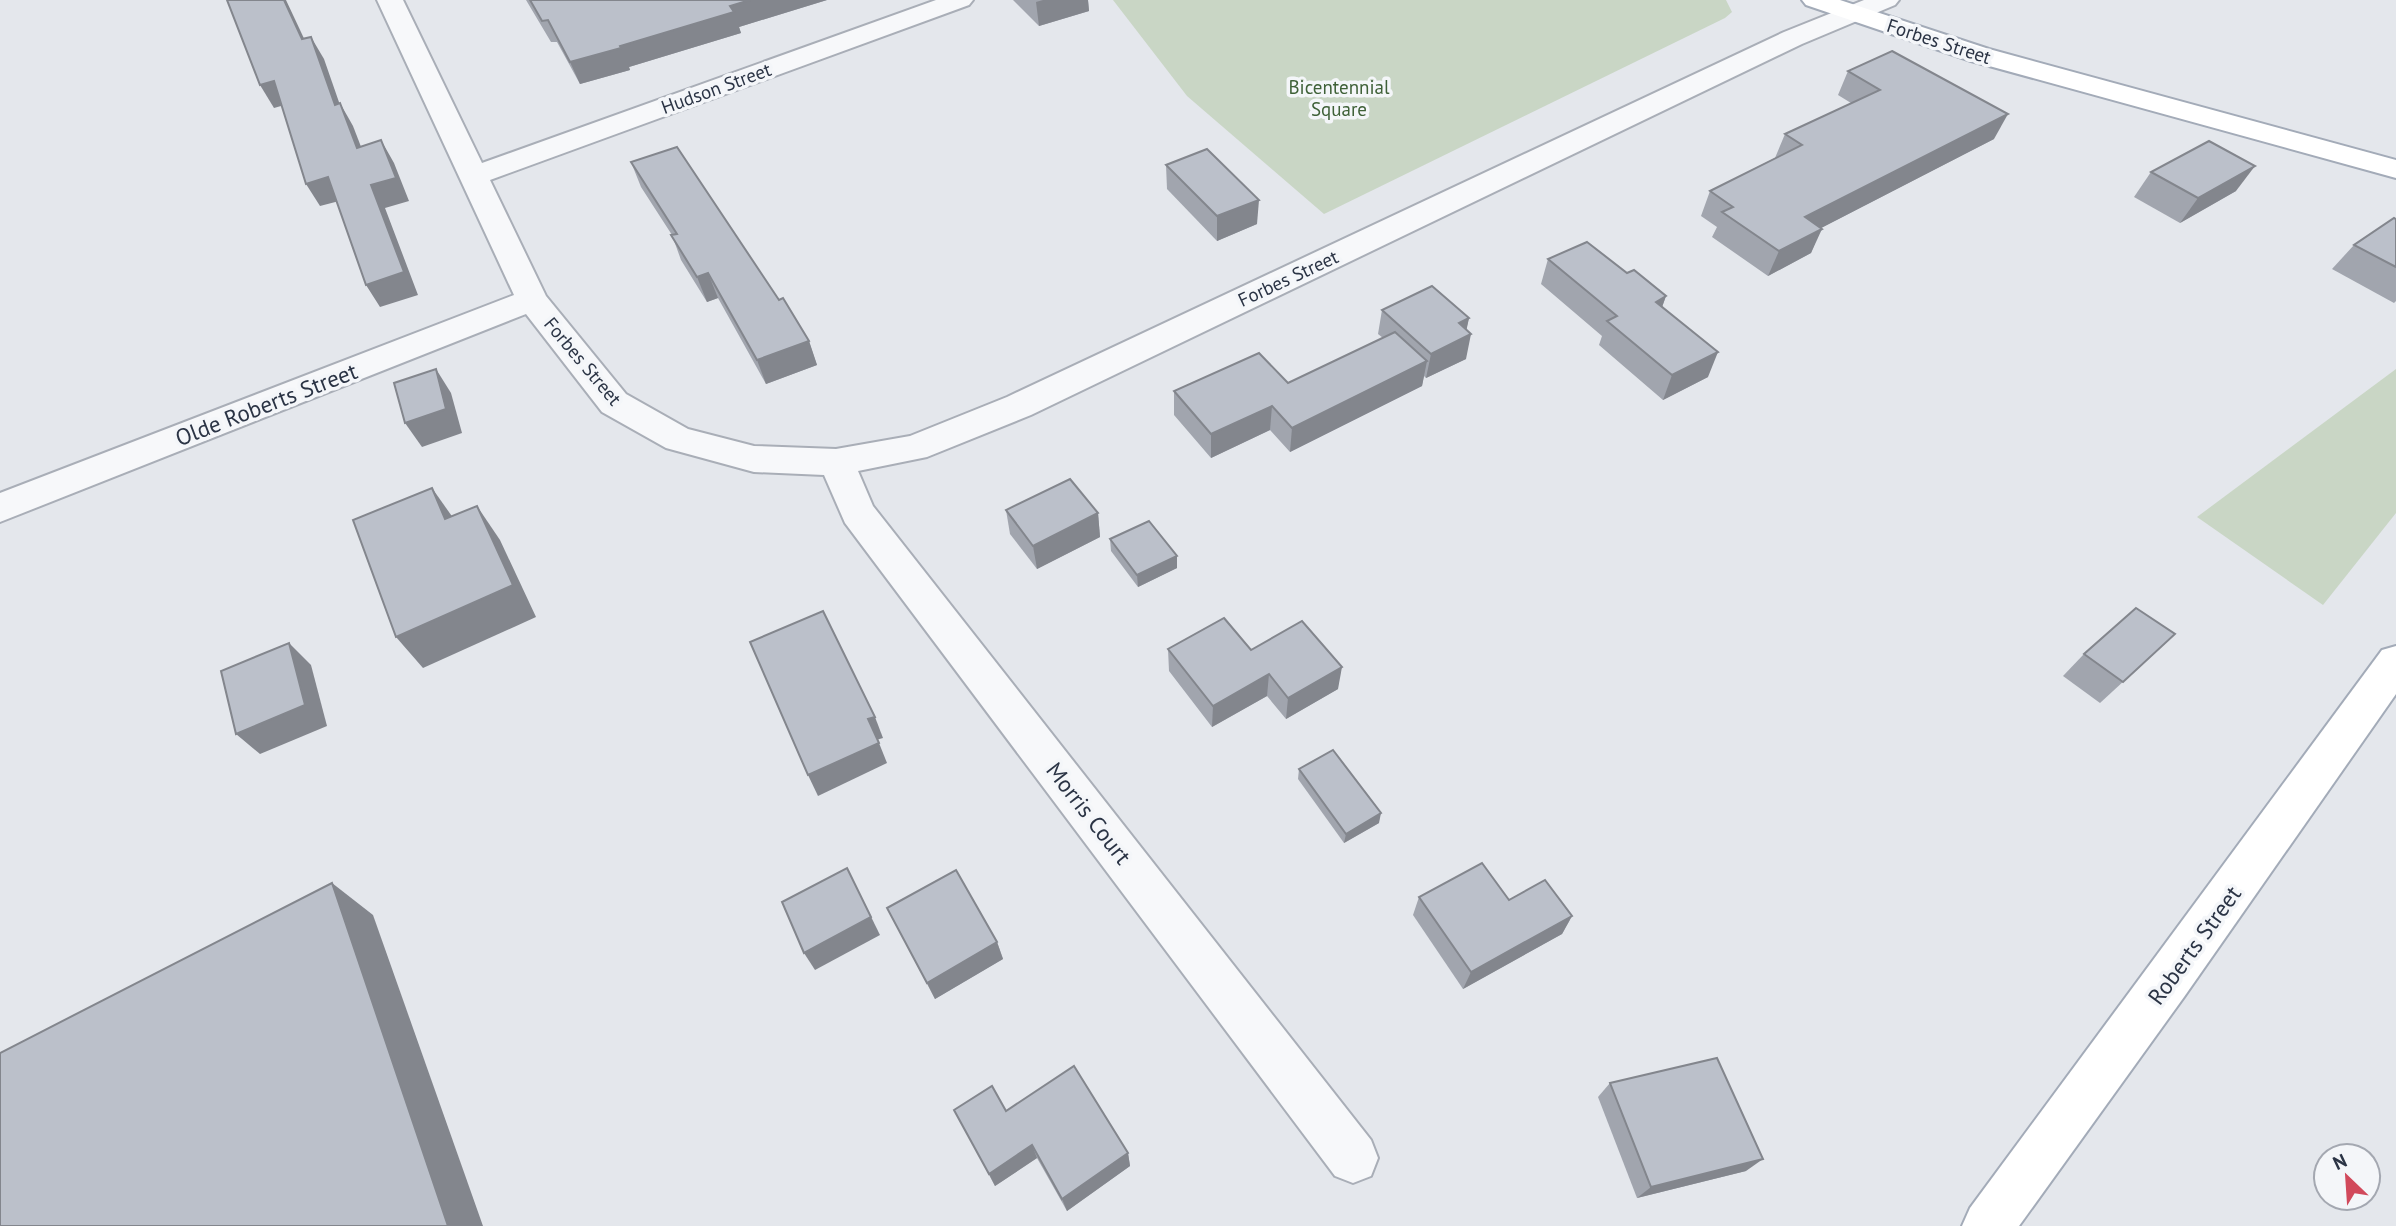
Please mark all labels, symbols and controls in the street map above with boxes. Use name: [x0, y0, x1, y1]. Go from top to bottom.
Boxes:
street label: Forbes Street: [1884, 13, 1995, 69]
street label: Hudson Street: [658, 57, 775, 119]
park label: Bicentennial Square: [1288, 75, 1390, 121]
street label: Forbes Street: [1234, 244, 1343, 312]
street label: Forbes Street: [539, 312, 627, 410]
street label: Olde Roberts Street: [171, 356, 361, 452]
street label: Morris Court: [1040, 756, 1138, 870]
street label: Roberts Street: [2141, 880, 2247, 1010]
north arrow: [2312, 1142, 2382, 1212]
text: N: [2329, 1148, 2351, 1175]

